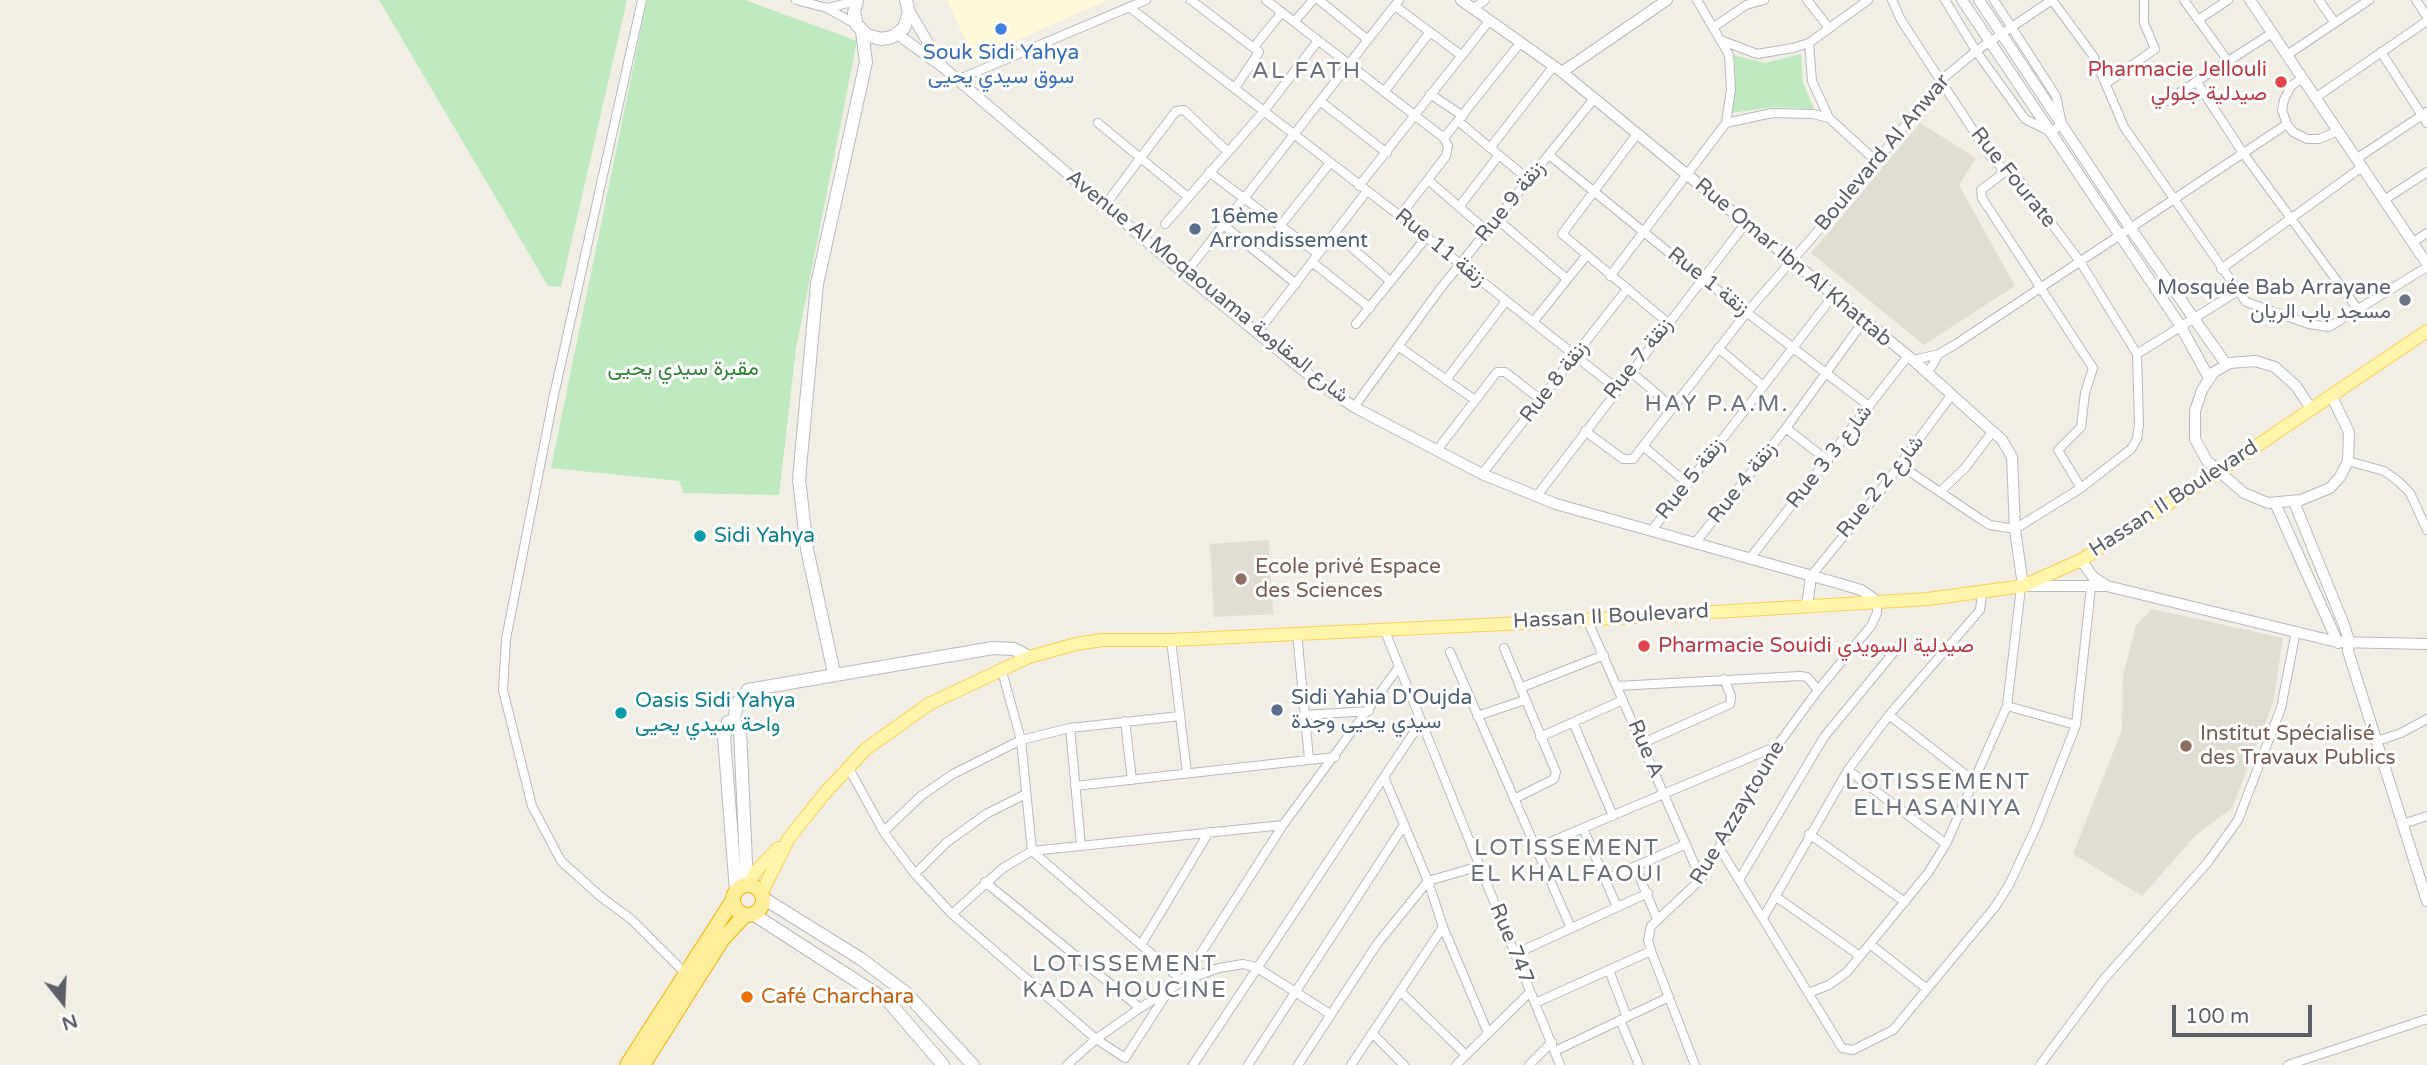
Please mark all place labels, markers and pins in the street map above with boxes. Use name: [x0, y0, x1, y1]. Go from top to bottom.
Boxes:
marker: Souk Sidi Yahya سوق سيدي يحيى: [993, 21, 1009, 37]
place label: Souk Sidi Yahya سوق سيدي يحيى: [923, 40, 1079, 90]
place label: Pharmacie Jellouli صيدلية جلولي: [2087, 57, 2267, 107]
marker: Pharmacie Jellouli صيدلية جلولي: [2273, 74, 2289, 90]
place label: 16ème Arrondissement: [1209, 204, 1368, 254]
marker: 16ème Arrondissement: [1187, 221, 1203, 237]
place label: Mosquée Bab Arrayane مسجد باب الريان: [2157, 275, 2391, 325]
marker: Mosquée Bab Arrayane مسجد باب الريان: [2397, 292, 2413, 308]
place label: Sidi Yahya: [714, 523, 815, 549]
marker: Sidi Yahya: [692, 528, 708, 544]
place label: Ecole privé Espace des Sciences: [1255, 554, 1441, 604]
marker: Ecole privé Espace des Sciences: [1233, 571, 1249, 587]
place label: Pharmacie Souidi صيدلية السويدي: [1658, 633, 1974, 659]
marker: Pharmacie Souidi صيدلية السويدي: [1636, 638, 1652, 654]
place label: Sidi Yahia D'Oujda سيدي يحيى وجدة: [1291, 685, 1472, 735]
place label: Oasis Sidi Yahya واحة سيدي يحيى: [635, 688, 795, 738]
marker: Sidi Yahia D'Oujda سيدي يحيى وجدة: [1269, 702, 1285, 718]
marker: Oasis Sidi Yahya واحة سيدي يحيى: [613, 705, 629, 721]
place label: Institut Spécialisé des Travaux Publics: [2200, 721, 2396, 771]
marker: Institut Spécialisé des Travaux Publics: [2178, 738, 2194, 754]
place label: Café Charchara: [761, 984, 914, 1010]
marker: Café Charchara: [739, 989, 755, 1005]

